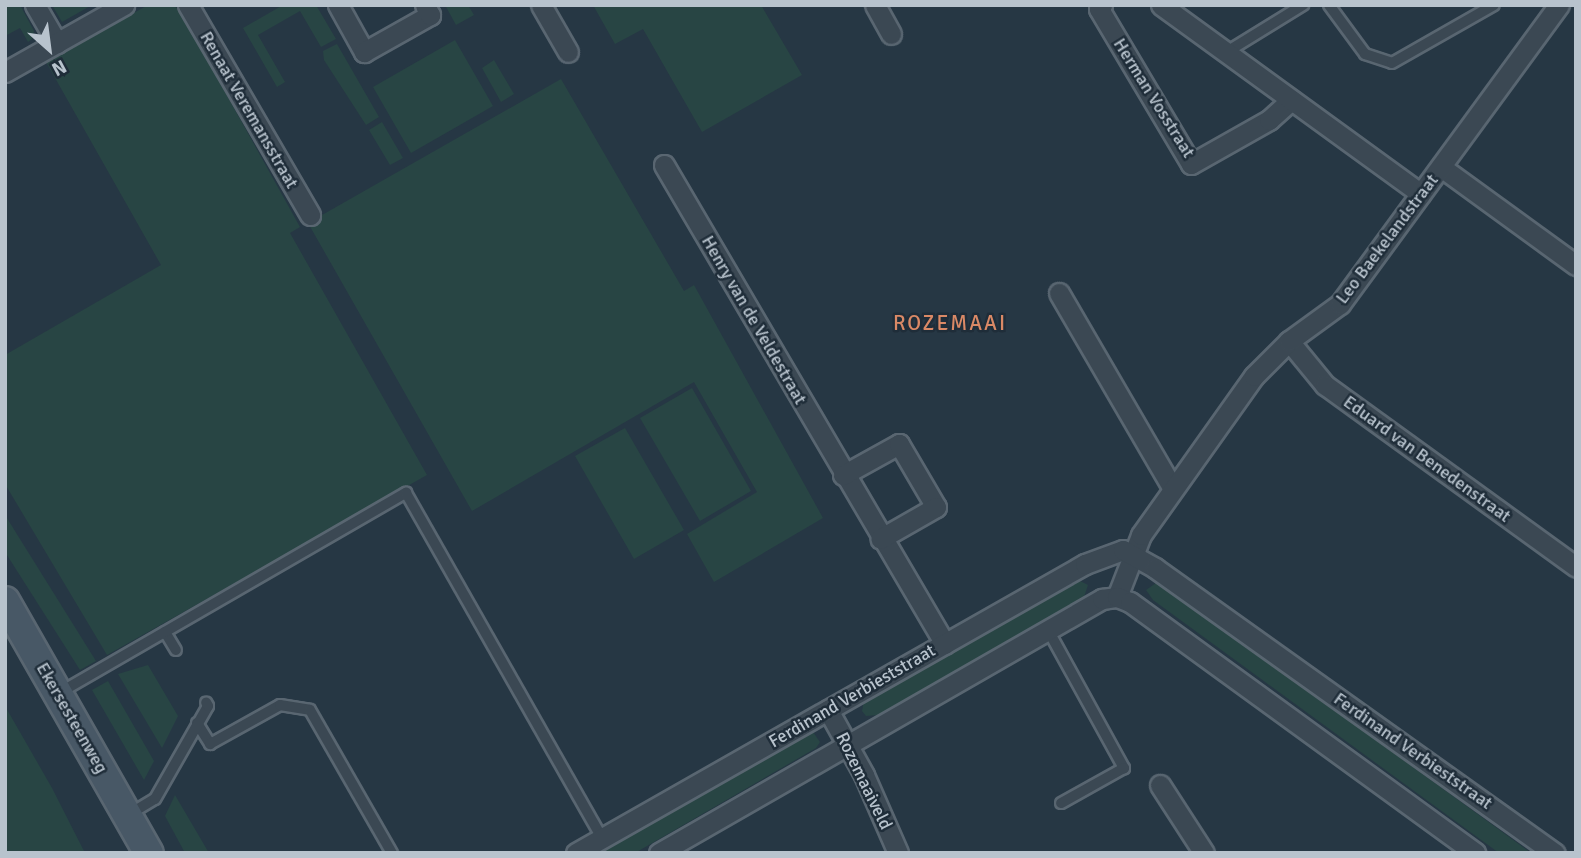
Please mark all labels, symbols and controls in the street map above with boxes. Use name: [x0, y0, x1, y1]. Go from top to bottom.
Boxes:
north arrow: [14, 14, 84, 84]
street label: Renaat Veremansstraat: [195, 28, 303, 192]
street label: Herman Vosstraat: [1109, 34, 1199, 162]
text: N: [47, 54, 70, 81]
street label: Leo Baekelandstraat: [1331, 170, 1443, 308]
street label: Henry van de Veldestraat: [697, 232, 811, 408]
district label: ROZEMAAI: [894, 310, 1006, 336]
street label: Eduard van Benedenstraat: [1339, 391, 1515, 527]
street label: Ferdinand Verbieststraat: [765, 639, 939, 753]
street label: Ekersesteenweg: [32, 659, 112, 777]
street label: Ferdinand Verbieststraat: [1330, 688, 1496, 814]
street label: Rozemaaiveld: [831, 729, 897, 833]

